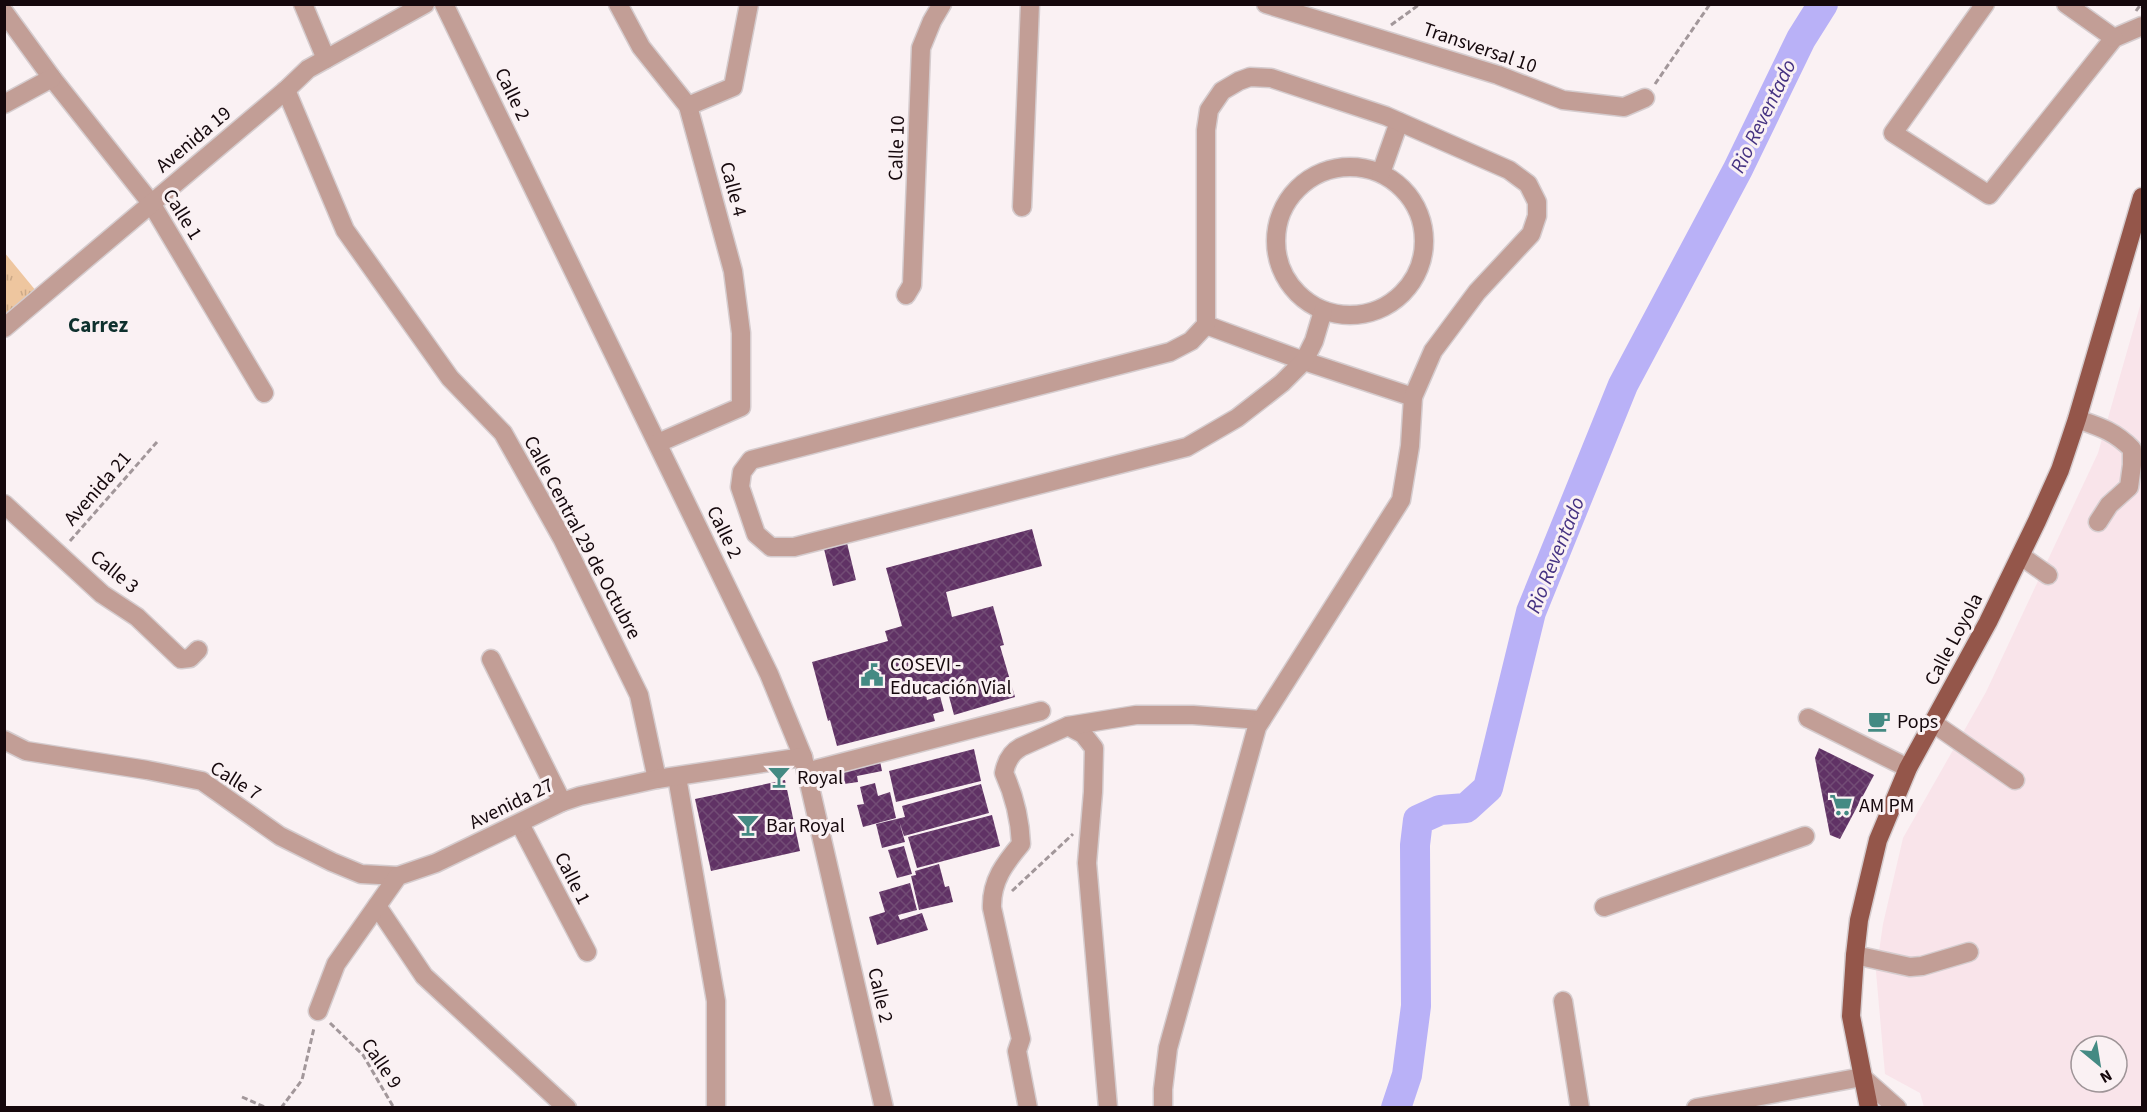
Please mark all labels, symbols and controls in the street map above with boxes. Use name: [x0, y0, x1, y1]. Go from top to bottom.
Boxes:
street label: Transversal 10: [1419, 15, 1541, 81]
water label: Rio Reventado: [1723, 54, 1803, 178]
street label: Calle 2: [487, 63, 537, 126]
street label: Avenida 19: [150, 100, 237, 180]
street label: Calle 10: [882, 115, 912, 181]
street label: Calle 4: [712, 159, 754, 220]
street label: Calle 1: [156, 184, 209, 246]
district label: Carrez: [68, 310, 128, 340]
street label: Calle Central 29 de Octubre: [517, 431, 648, 644]
street label: Avenida 21: [57, 445, 138, 532]
water label: Rio Reventado: [1518, 492, 1592, 618]
street label: Calle 2: [699, 501, 749, 564]
street label: Calle 3: [84, 543, 145, 600]
street label: Calle Loyola: [1918, 588, 1990, 691]
place label: COSEVI - Educación Vial: [890, 651, 1012, 702]
public building icon: COSEVI - Educación Vial: [859, 662, 885, 688]
cafe icon: Pops: [1866, 708, 1892, 734]
place label: Pops: [1897, 708, 1938, 736]
street label: Calle 7: [204, 754, 266, 807]
bar icon: Royal: [766, 764, 792, 790]
place label: Royal: [797, 764, 843, 792]
street label: Avenida 27: [464, 771, 558, 836]
supermarket icon: AM PM: [1828, 792, 1854, 818]
place label: AM PM: [1859, 792, 1914, 820]
bar icon: Bar Royal: [735, 812, 761, 838]
place label: Bar Royal: [766, 812, 845, 840]
street label: Calle 1: [547, 847, 597, 910]
street label: Calle 2: [860, 965, 900, 1025]
street label: Calle 9: [354, 1033, 408, 1094]
north arrow: [2069, 1034, 2129, 1094]
text: N: [2096, 1064, 2116, 1088]

